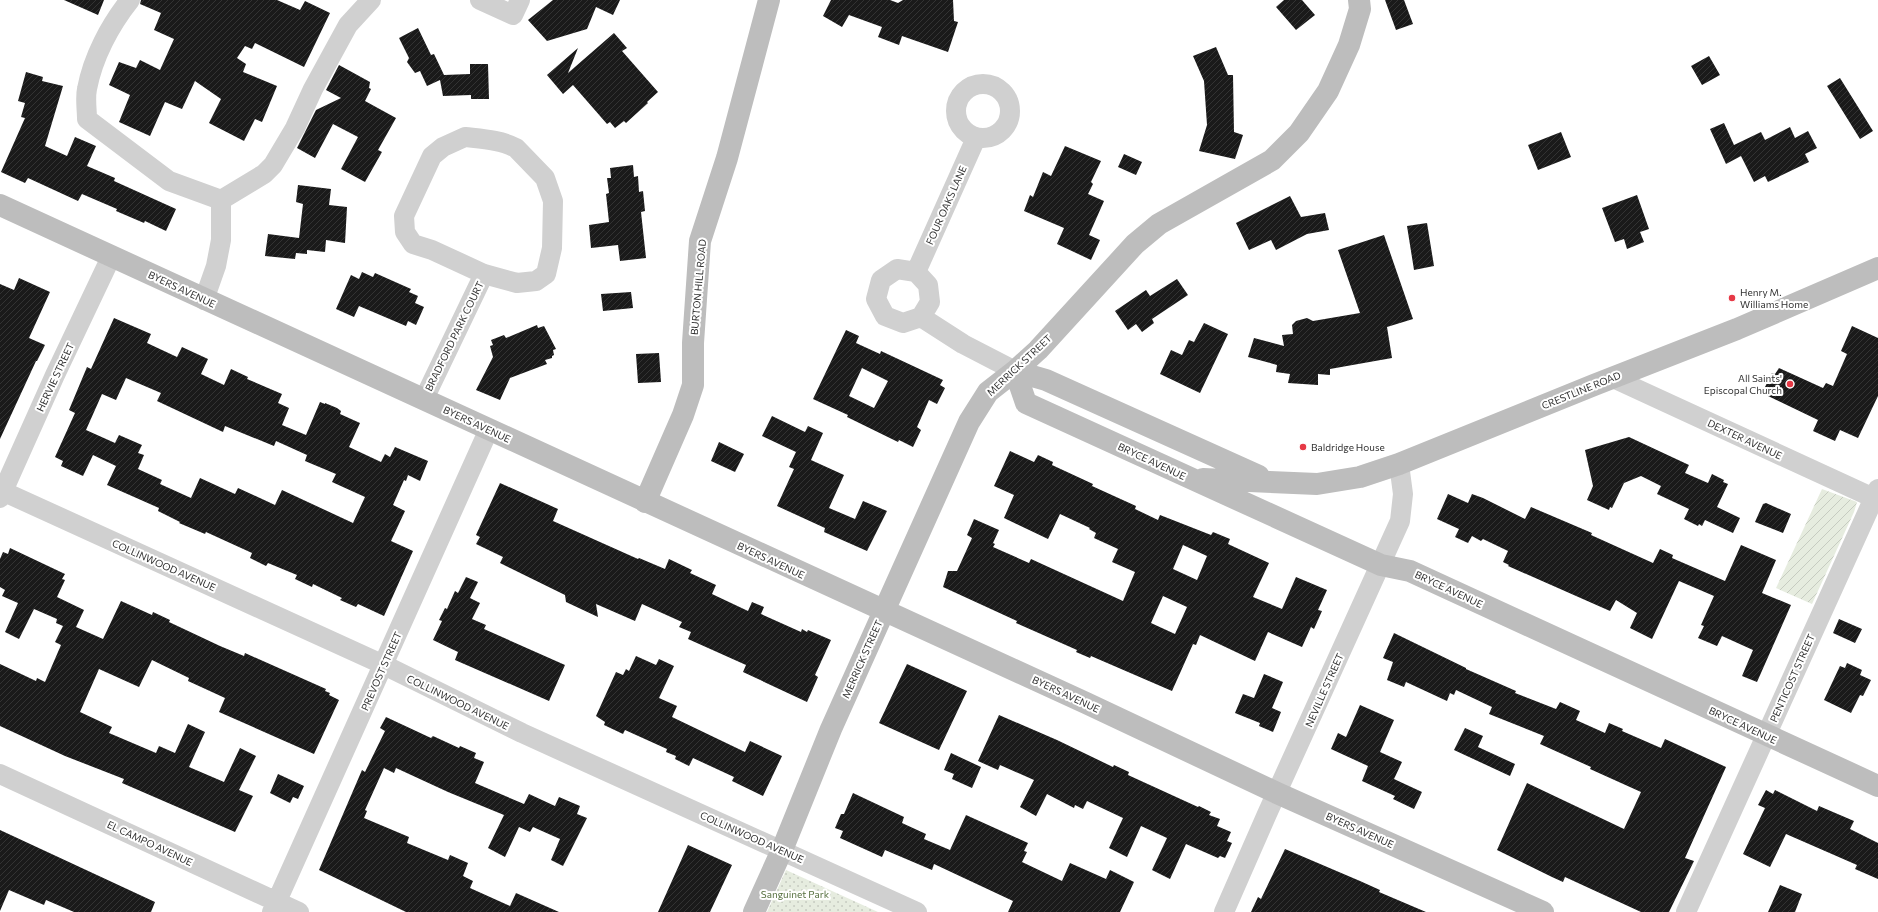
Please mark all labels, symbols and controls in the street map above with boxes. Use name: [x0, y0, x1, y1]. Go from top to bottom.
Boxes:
street label: FOUR OAKS LANE: [923, 164, 969, 246]
street label: BURTON HILL ROAD: [688, 238, 708, 336]
street label: BYERS AVENUE: [146, 268, 218, 310]
street label: BRADFORD PARK COURT: [422, 279, 486, 393]
place label: Henry M. Williams Home: [1740, 286, 1808, 310]
marker: Henry M. Williams Home: [1727, 293, 1737, 303]
street label: MERRICK STREET: [984, 331, 1054, 398]
street label: HERVIE STREET: [34, 340, 76, 413]
street label: CRESTLINE ROAD: [1540, 369, 1622, 411]
place label: All Saints' Episcopal Church: [1704, 372, 1782, 396]
marker: All Saints' Episcopal Church: [1785, 379, 1795, 389]
street label: BYERS AVENUE: [441, 403, 513, 445]
street label: DEXTER AVENUE: [1706, 416, 1784, 462]
street label: BRYCE AVENUE: [1116, 440, 1188, 482]
place label: Baldridge House: [1311, 441, 1385, 453]
marker: Baldridge House: [1298, 442, 1308, 452]
street label: COLLINWOOD AVENUE: [110, 537, 218, 593]
street label: BYERS AVENUE: [735, 539, 807, 581]
street label: BRYCE AVENUE: [1413, 568, 1485, 610]
street label: MERRICK STREET: [839, 618, 885, 700]
street label: PREVOST STREET: [358, 629, 404, 712]
street label: PENTICOST STREET: [1767, 632, 1817, 724]
street label: NEVILLE STREET: [1302, 651, 1346, 729]
street label: COLLINWOOD AVENUE: [405, 672, 511, 732]
street label: BYERS AVENUE: [1030, 673, 1102, 715]
street label: BRYCE AVENUE: [1707, 704, 1779, 746]
street label: COLLINWOOD AVENUE: [698, 809, 806, 865]
street label: BYERS AVENUE: [1324, 810, 1396, 850]
street label: EL CAMPO AVENUE: [105, 818, 195, 868]
park label: Sanguinet Park: [761, 888, 830, 900]

